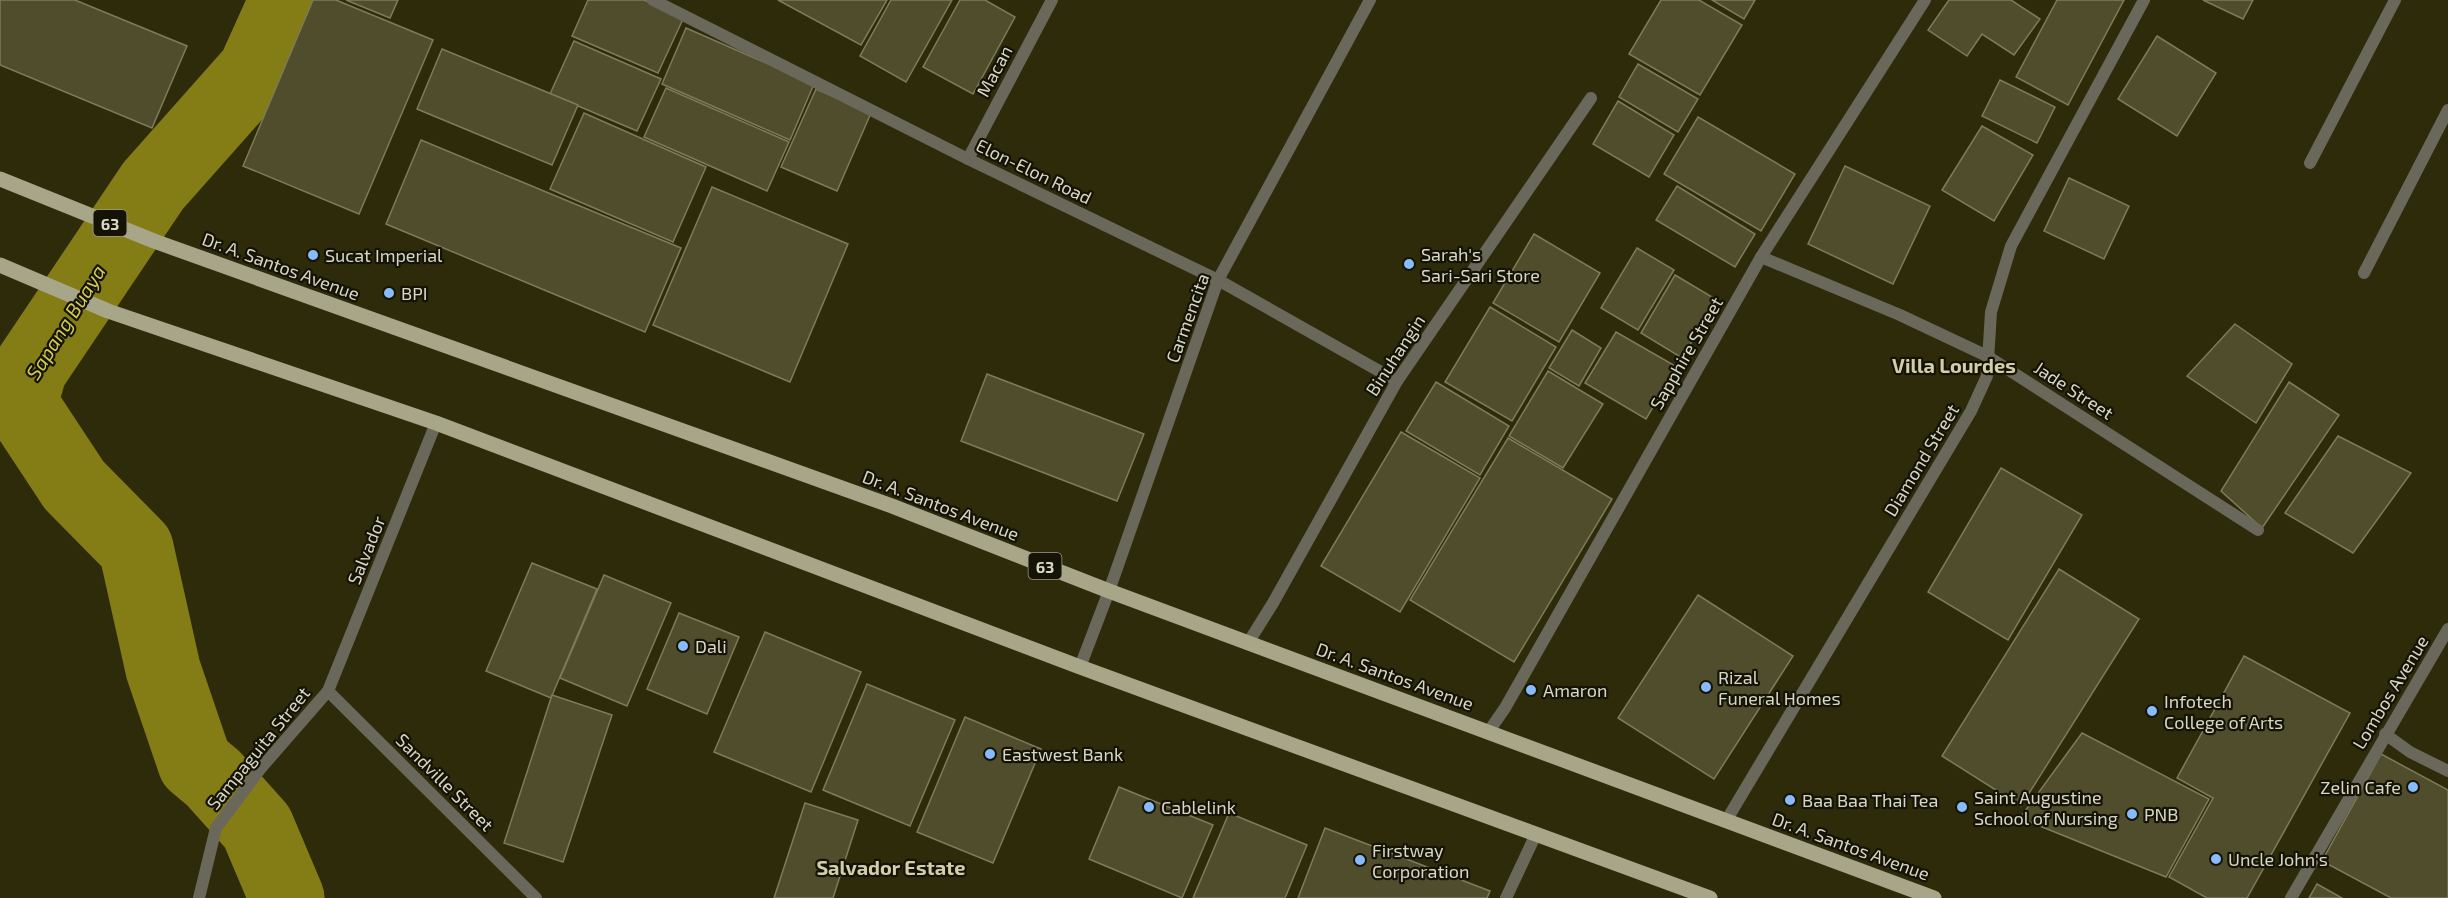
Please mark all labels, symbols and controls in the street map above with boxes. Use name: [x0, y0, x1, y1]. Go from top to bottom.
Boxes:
street label: Macan: [971, 42, 1017, 100]
street label: Elon-Elon Road: [973, 134, 1095, 208]
road number: 63: [94, 210, 126, 236]
street label: Dr. A. Santos Avenue: [199, 227, 363, 305]
place label: Sarah's Sari-Sari Store: [1421, 243, 1540, 286]
place label: Sucat Imperial: [325, 244, 443, 266]
marker: Sucat Imperial: [306, 248, 320, 262]
marker: Sarah's Sari-Sari Store: [1402, 257, 1416, 271]
water label: Sapang Buaya: [20, 260, 111, 384]
street label: Carmencita: [1161, 270, 1213, 366]
place label: BPI: [401, 282, 428, 304]
marker: BPI: [382, 286, 396, 300]
street label: Sapphire Street: [1645, 293, 1727, 413]
street label: Binuhangin: [1361, 310, 1429, 400]
district label: Villa Lourdes: [1892, 353, 2016, 377]
street label: Jade Street: [2030, 356, 2118, 424]
street label: Diamond Street: [1879, 400, 1963, 520]
street label: Dr. A. Santos Avenue: [860, 465, 1022, 545]
street label: Salvador: [342, 512, 390, 588]
road number: 63: [1028, 553, 1062, 579]
street label: Lombos Avenue: [2347, 631, 2433, 753]
place label: Dali: [695, 635, 727, 657]
street label: Dr. A. Santos Avenue: [1313, 637, 1477, 715]
marker: Dali: [676, 639, 690, 653]
place label: Rizal Funeral Homes: [1718, 666, 1841, 709]
place label: Amaron: [1543, 679, 1608, 701]
marker: Rizal Funeral Homes: [1699, 680, 1713, 694]
street label: Sampaguita Street: [202, 682, 314, 814]
marker: Amaron: [1524, 683, 1538, 697]
place label: Infotech College of Arts: [2164, 690, 2283, 733]
marker: Infotech College of Arts: [2145, 704, 2159, 718]
street label: Sandville Street: [392, 729, 499, 836]
place label: Eastwest Bank: [1002, 743, 1123, 765]
marker: Eastwest Bank: [983, 747, 997, 761]
place label: Zelin Cafe: [2320, 776, 2401, 798]
marker: Zelin Cafe: [2406, 780, 2420, 794]
place label: Saint Augustine School of Nursing: [1974, 786, 2118, 829]
place label: Baa Baa Thai Tea: [1802, 789, 1938, 811]
marker: Baa Baa Thai Tea: [1783, 793, 1797, 807]
place label: Cablelink: [1161, 796, 1236, 818]
marker: Cablelink: [1142, 800, 1156, 814]
marker: Saint Augustine School of Nursing: [1955, 800, 1969, 814]
place label: PNB: [2144, 803, 2178, 825]
street label: Dr. A. Santos Avenue: [1769, 807, 1933, 885]
marker: PNB: [2125, 807, 2139, 821]
place label: Firstway Corporation: [1372, 839, 1469, 882]
place label: Uncle John's: [2228, 848, 2328, 870]
marker: Uncle John's: [2209, 852, 2223, 866]
marker: Firstway Corporation: [1353, 853, 1367, 867]
district label: Salvador Estate: [816, 855, 966, 879]

